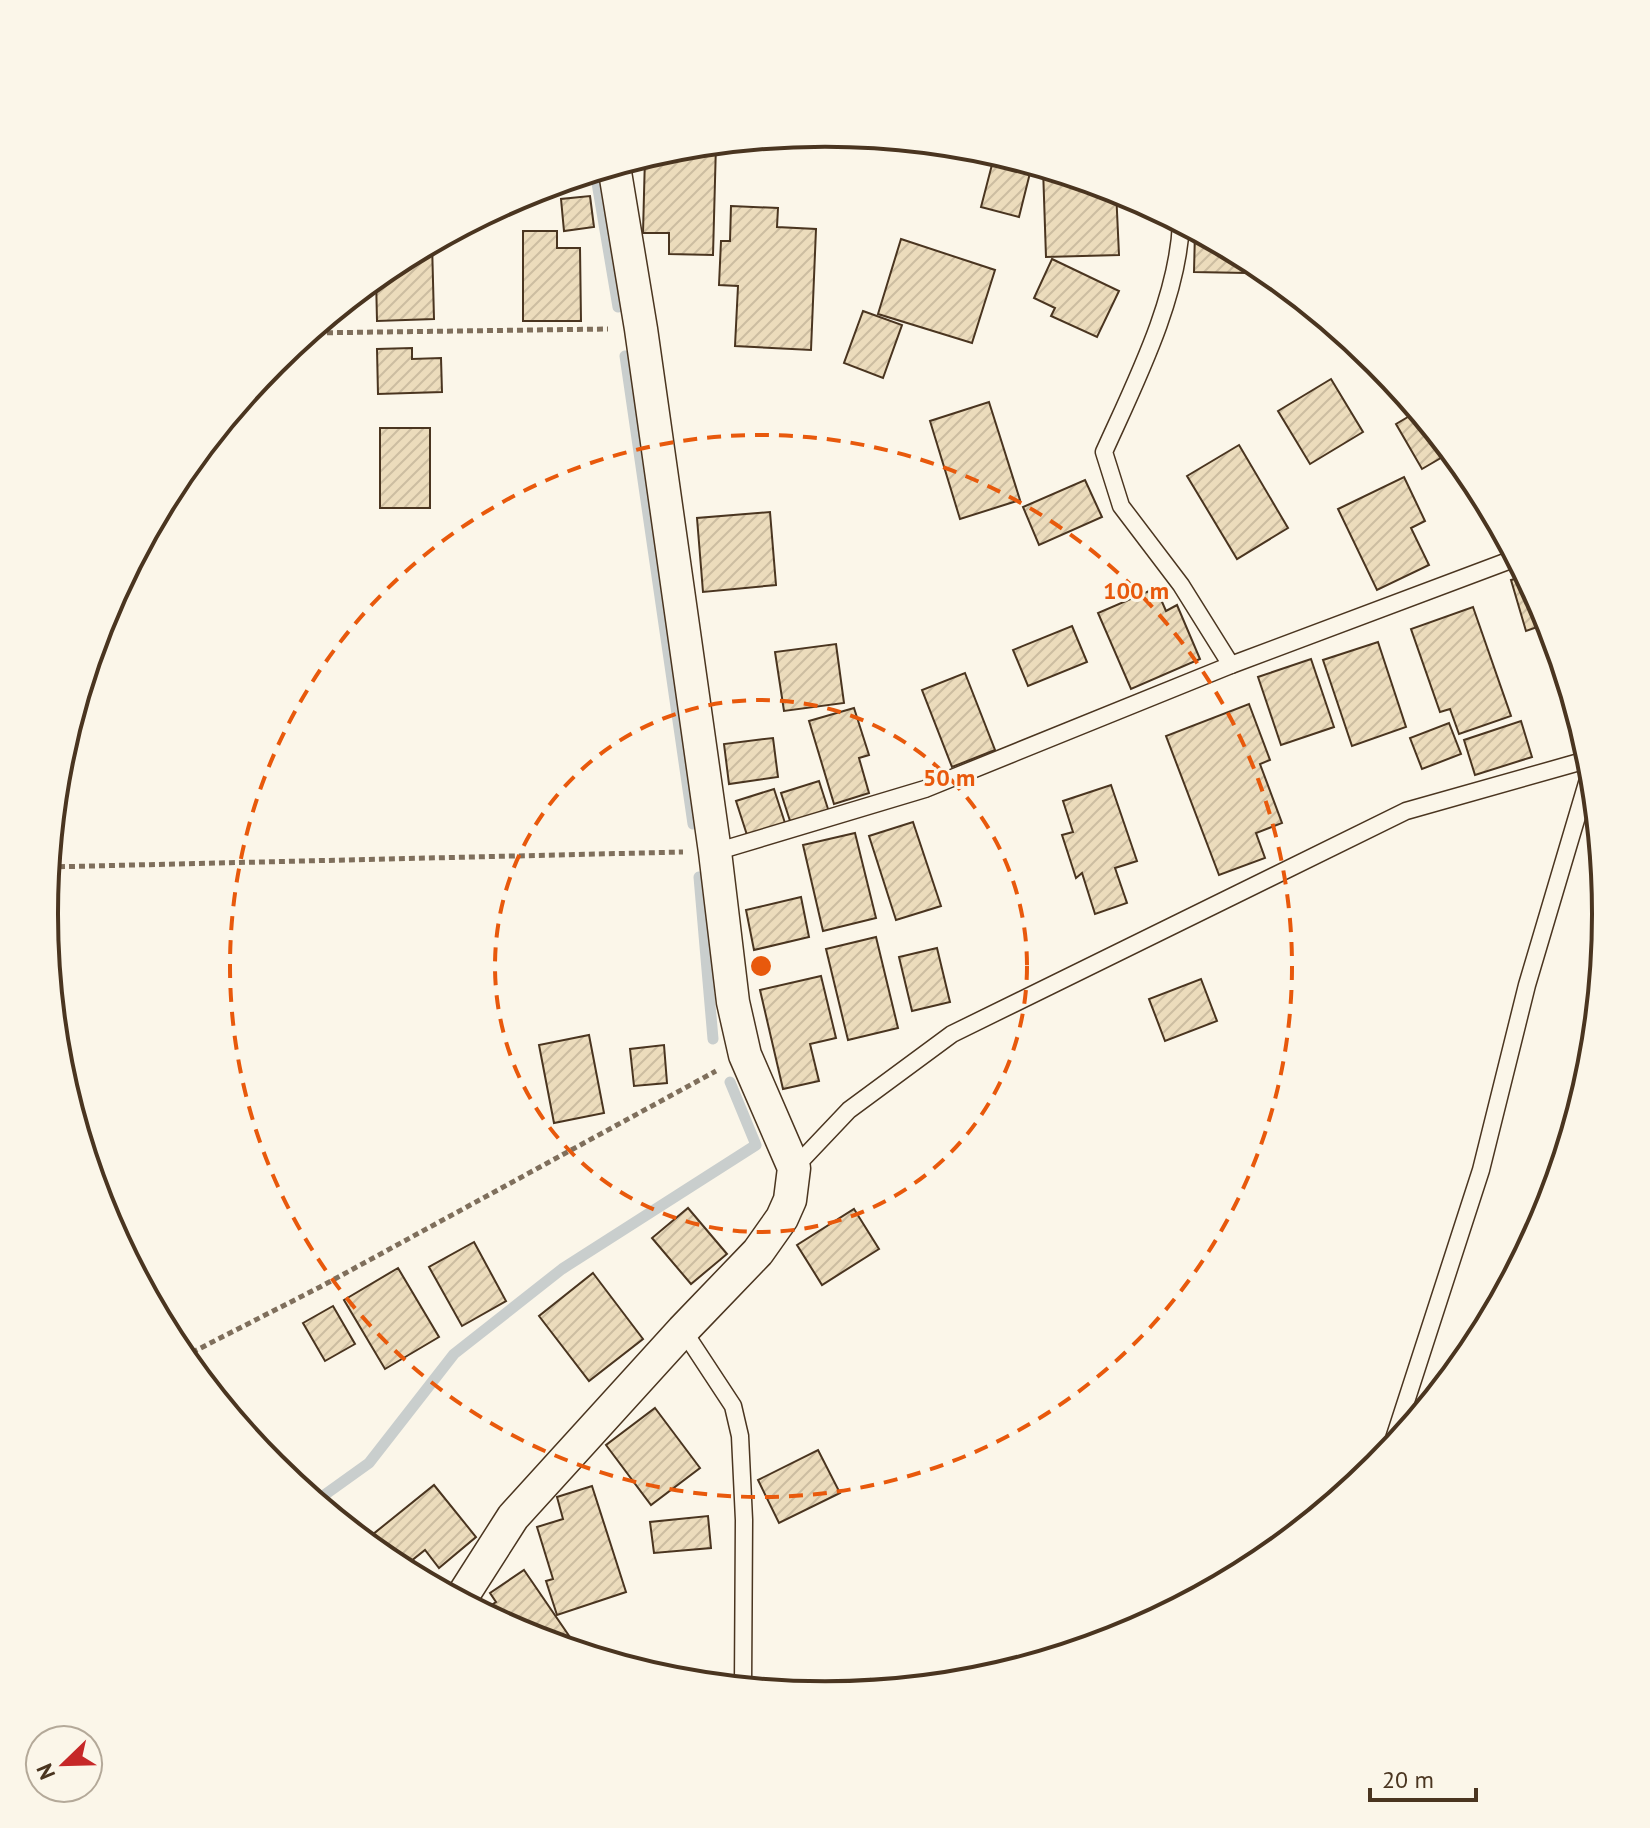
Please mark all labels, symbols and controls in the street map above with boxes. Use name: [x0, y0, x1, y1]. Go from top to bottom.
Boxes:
text: 100 m: [1103, 575, 1169, 606]
text: 50 m: [923, 762, 975, 793]
centre of rings: [747, 952, 775, 980]
north arrow: [24, 1724, 104, 1804]
scale bar: [1370, 1752, 1476, 1802]
text: N: [30, 1760, 61, 1784]
text: 20 m: [1382, 1764, 1434, 1795]

